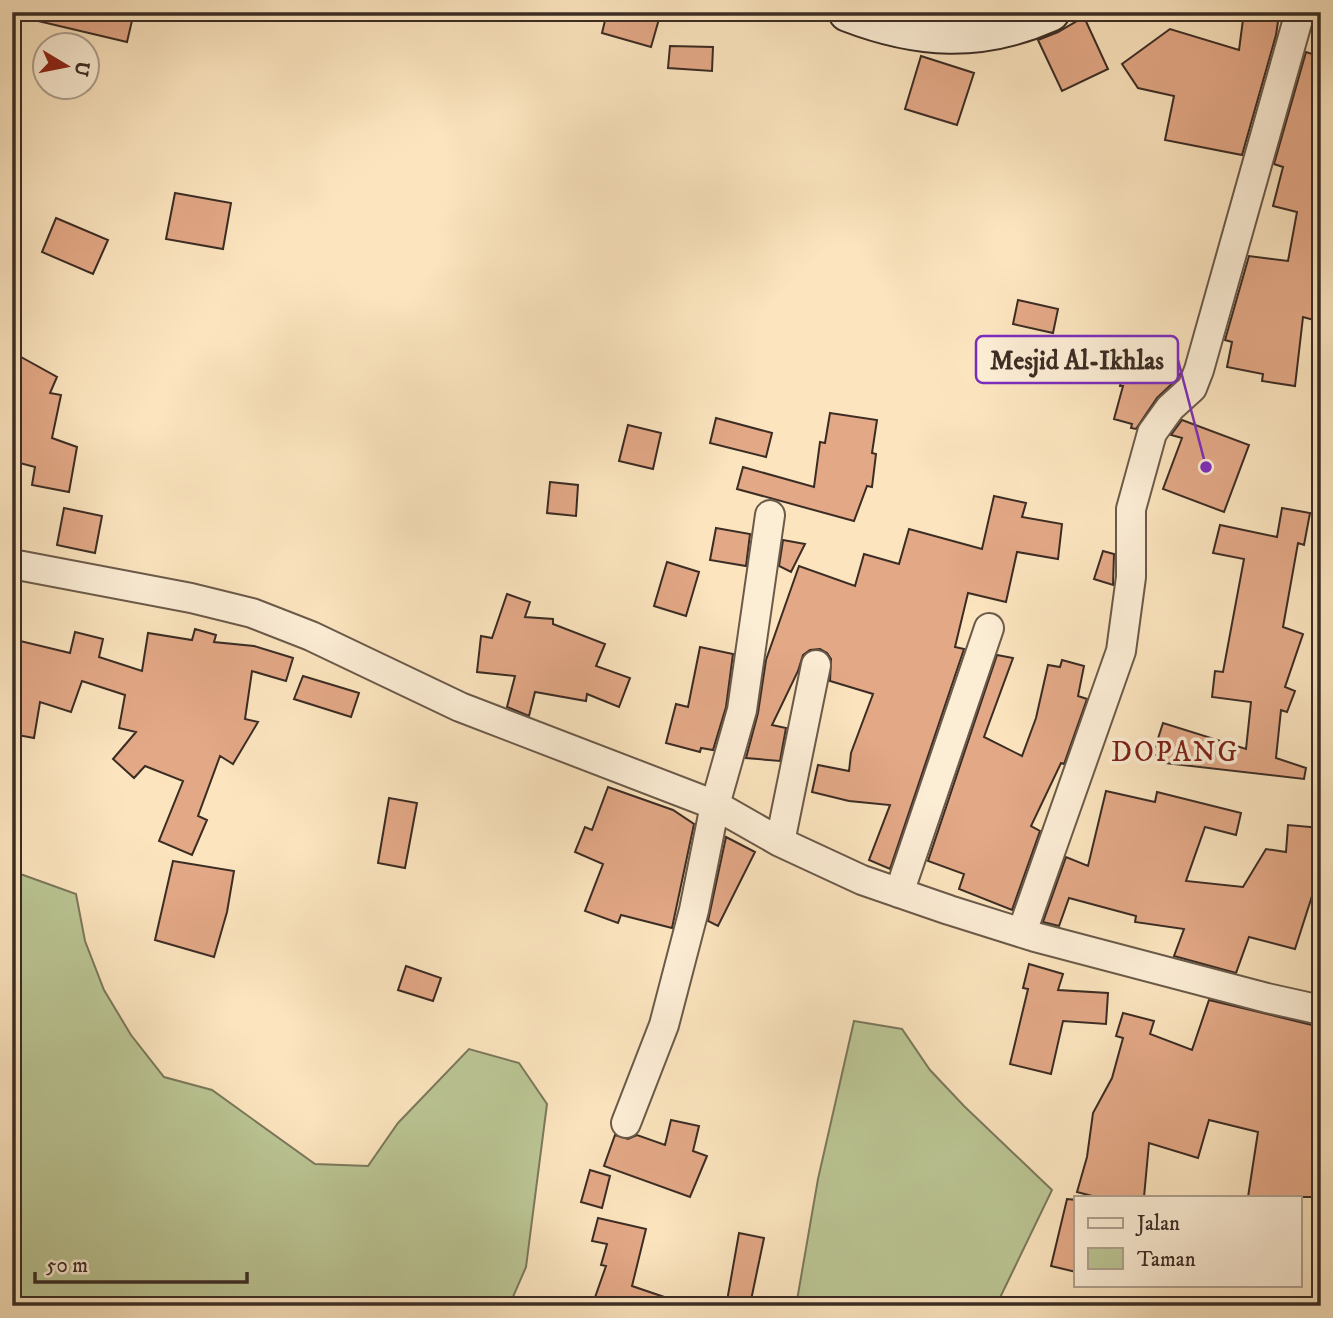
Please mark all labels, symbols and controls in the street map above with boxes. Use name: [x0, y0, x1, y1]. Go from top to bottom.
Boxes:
north arrow: [32, 32, 102, 102]
text: U: [69, 59, 94, 78]
callout: Mesjid Al-Ikhlas: [976, 336, 1178, 383]
text: Mesjid Al-Ikhlas: [990, 345, 1164, 378]
district label: DOPANG: [1111, 735, 1239, 770]
legend: [1074, 1196, 1302, 1286]
text: Jalan: [1135, 1211, 1180, 1237]
scale bar: [35, 1241, 247, 1285]
text: Taman: [1137, 1247, 1196, 1273]
text: 50 m: [46, 1253, 88, 1279]

